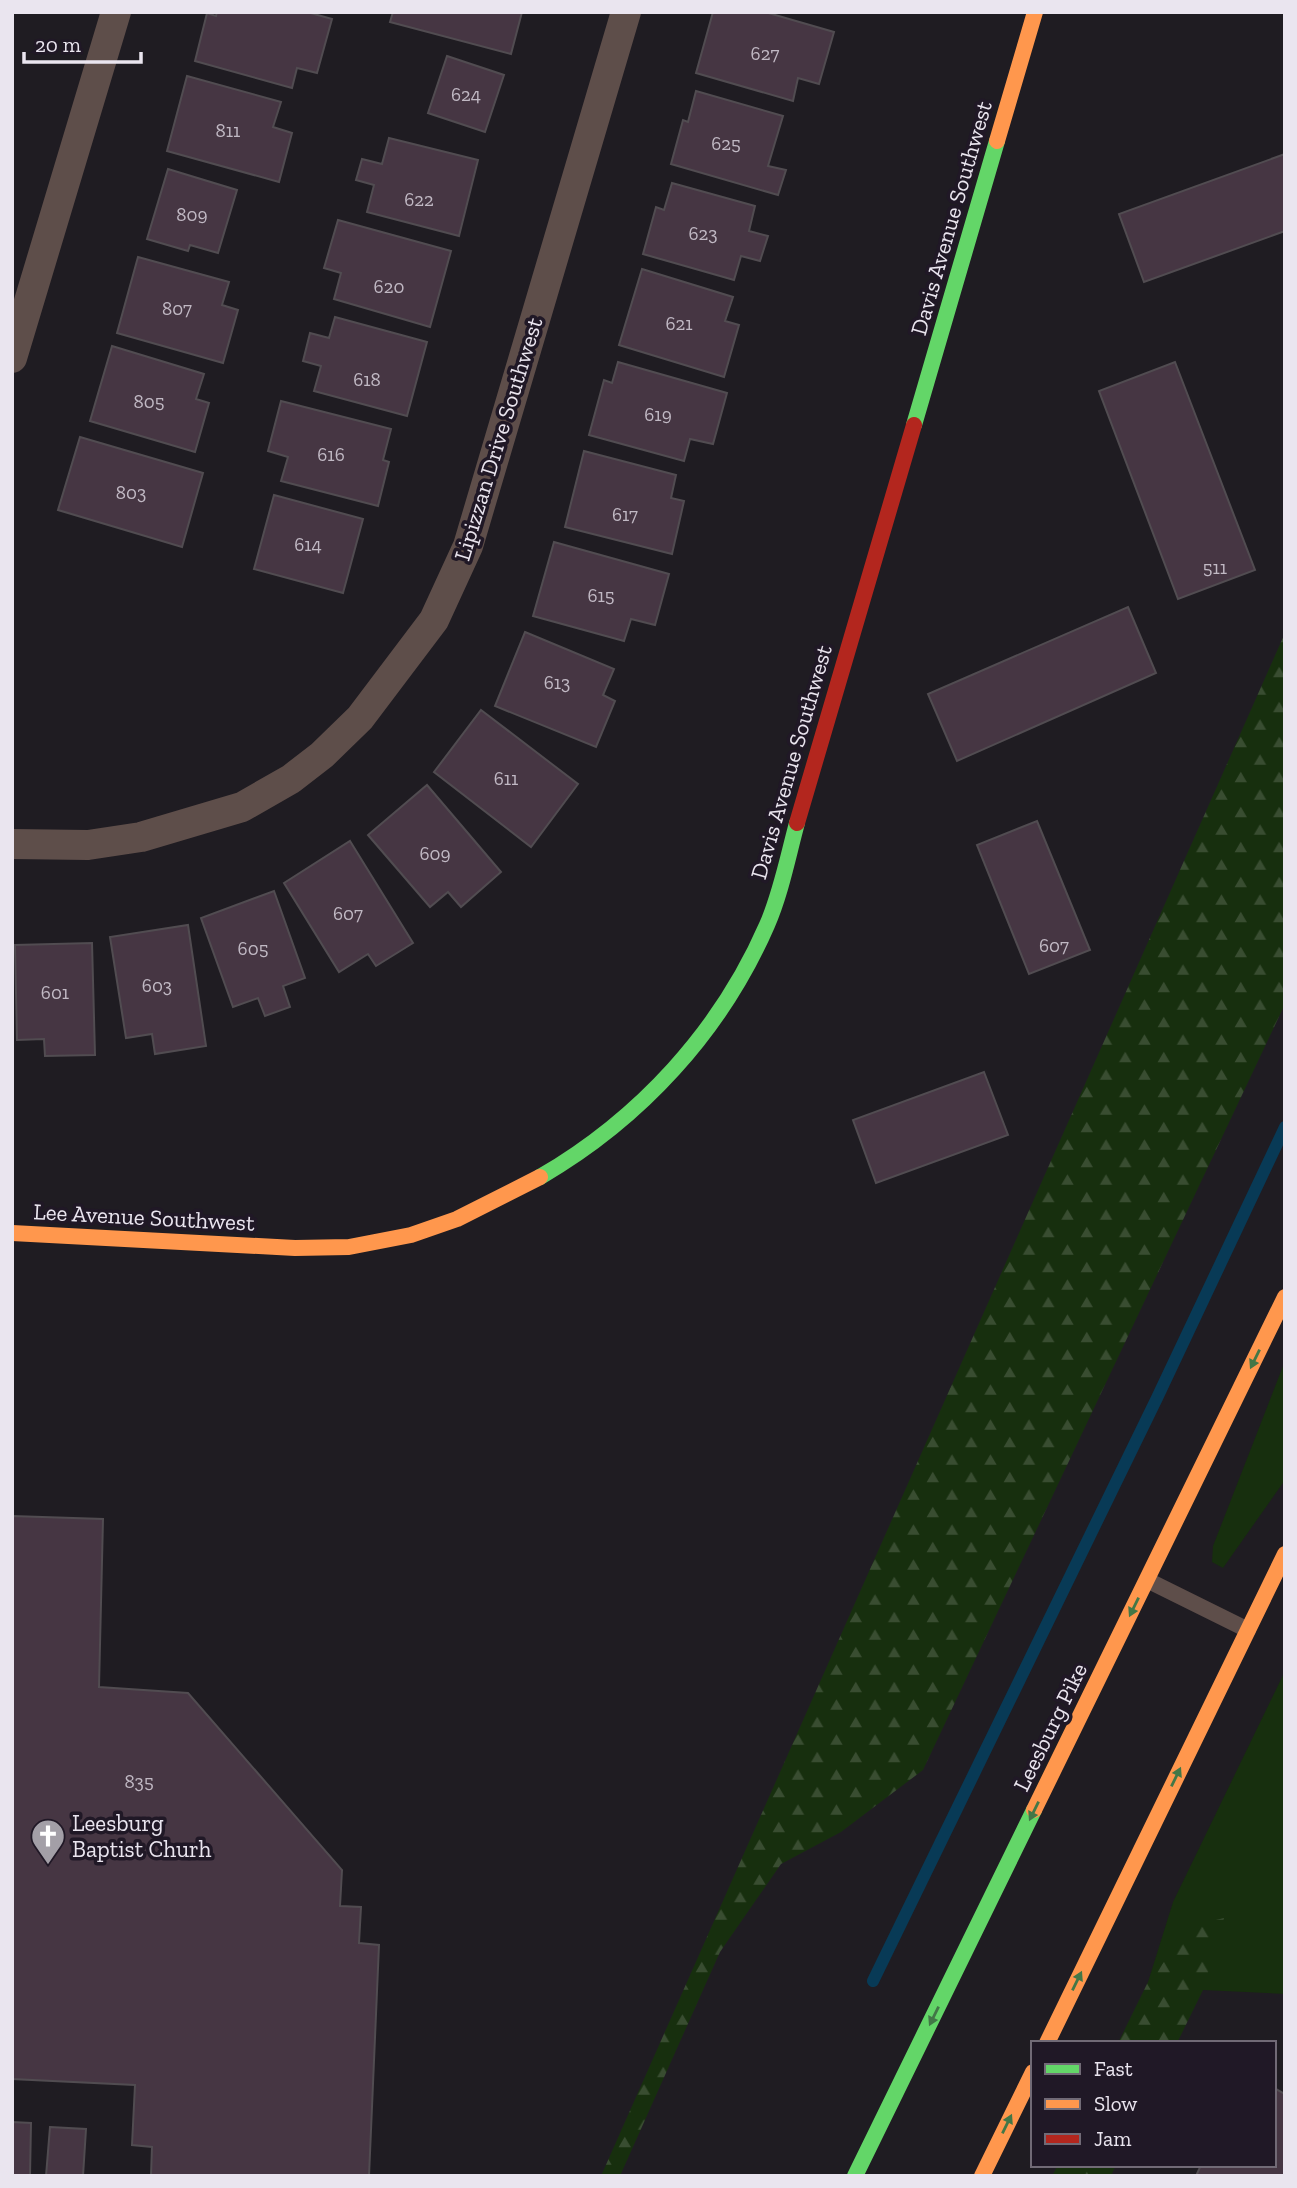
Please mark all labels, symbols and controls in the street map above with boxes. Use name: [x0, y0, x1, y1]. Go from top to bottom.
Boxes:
scale bar: [24, 21, 142, 65]
text: 20 m: [35, 32, 81, 57]
house number: 627: [751, 42, 779, 65]
house number: 624: [451, 83, 481, 106]
street label: Davis Avenue Southwest: [904, 97, 998, 338]
house number: 811: [216, 119, 240, 142]
house number: 625: [711, 132, 741, 155]
house number: 622: [404, 188, 434, 211]
house number: 809: [176, 203, 208, 226]
house number: 623: [688, 222, 718, 245]
house number: 620: [374, 275, 404, 298]
house number: 807: [162, 297, 192, 320]
house number: 621: [665, 312, 693, 335]
street label: Lipizzan Drive Southwest: [448, 313, 549, 564]
house number: 618: [353, 368, 381, 391]
house number: 805: [134, 390, 164, 413]
house number: 619: [644, 403, 672, 426]
house number: 616: [317, 443, 345, 466]
house number: 803: [116, 481, 146, 504]
house number: 617: [612, 503, 638, 526]
house number: 614: [294, 533, 322, 556]
house number: 511: [1203, 556, 1227, 579]
house number: 615: [587, 584, 615, 607]
street label: Davis Avenue Southwest: [744, 641, 838, 882]
house number: 613: [544, 671, 570, 694]
house number: 611: [494, 767, 518, 790]
house number: 609: [419, 842, 451, 865]
house number: 607: [333, 902, 363, 925]
house number: 607: [1039, 934, 1069, 957]
house number: 605: [238, 937, 268, 960]
house number: 603: [142, 974, 172, 997]
house number: 601: [41, 981, 69, 1004]
street label: Lee Avenue Southwest: [33, 1197, 256, 1237]
one-way arrow: [1249, 1349, 1261, 1369]
one-way arrow: [1128, 1597, 1140, 1617]
street label: Leesburg Pike: [1007, 1658, 1093, 1796]
one-way arrow: [1171, 1767, 1182, 1787]
house number: 835: [124, 1770, 154, 1793]
one-way arrow: [1028, 1801, 1039, 1821]
place label: Leesburg Baptist Churh: [72, 1809, 212, 1863]
church icon: Leesburg Baptist Churh: [29, 1817, 67, 1866]
one-way arrow: [1071, 1971, 1083, 1991]
one-way arrow: [928, 2006, 939, 2026]
legend: [1031, 2041, 1276, 2167]
text: Fast: [1094, 2056, 1133, 2081]
text: Slow: [1094, 2091, 1137, 2116]
one-way arrow: [1002, 2114, 1013, 2134]
text: Jam: [1094, 2126, 1131, 2151]

